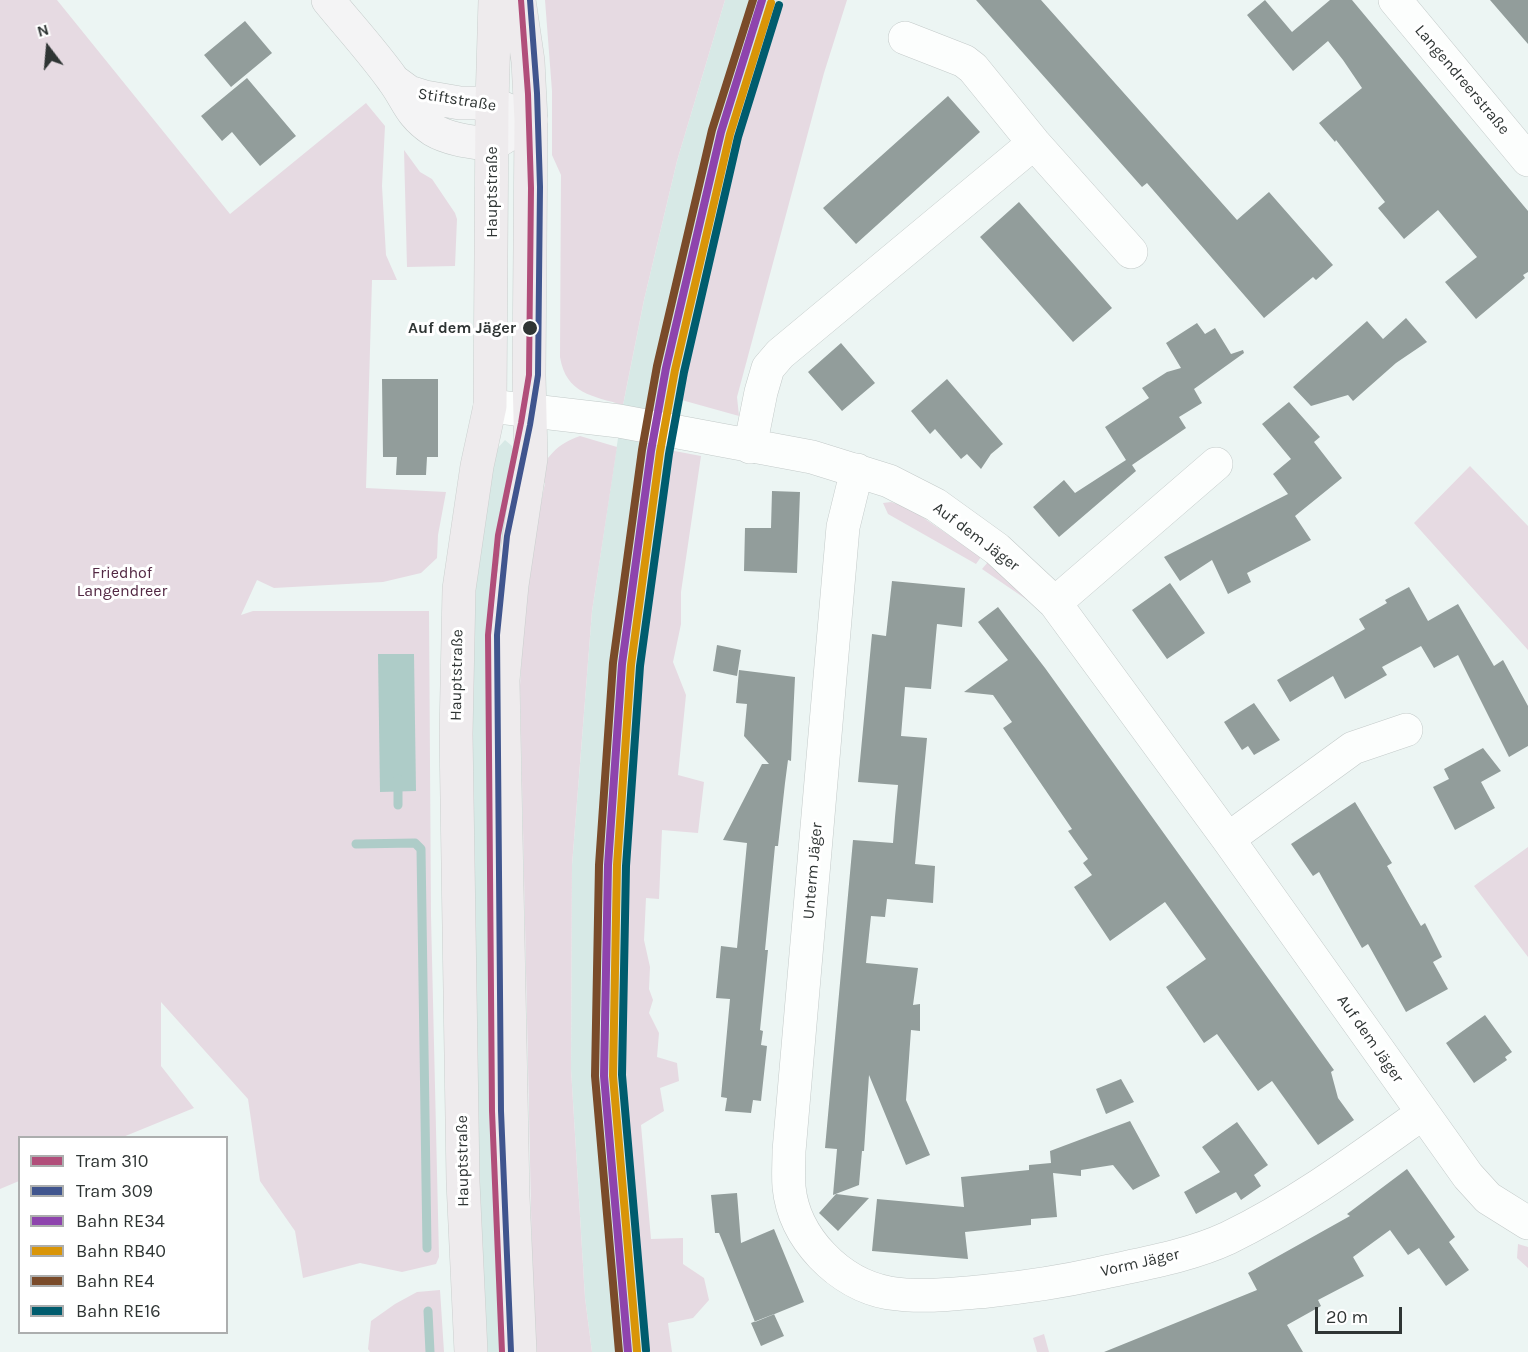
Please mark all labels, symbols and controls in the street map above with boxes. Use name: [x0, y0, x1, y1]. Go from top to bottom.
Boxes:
north arrow: [18, 18, 78, 78]
text: N: [35, 20, 51, 41]
street label: Langendreerstraße: [1410, 21, 1514, 139]
street label: Stiftstraße: [416, 84, 498, 116]
street label: Hauptstraße: [482, 146, 502, 238]
place label: Auf dem Jäger: [408, 318, 516, 338]
marker: Auf dem Jäger: [521, 319, 539, 337]
street label: Auf dem Jäger: [929, 498, 1023, 576]
park label: Friedhof Langendreer: [77, 563, 167, 601]
street label: Hauptstraße: [447, 629, 467, 721]
street label: Unterm Jäger: [799, 822, 827, 920]
street label: Auf dem Jäger: [1333, 991, 1407, 1087]
street label: Hauptstraße: [453, 1115, 473, 1207]
legend: [18, 1136, 228, 1334]
text: Tram 310: [76, 1150, 149, 1172]
text: Tram 309: [76, 1180, 153, 1202]
text: Bahn RE34: [76, 1210, 165, 1232]
text: Bahn RB40: [76, 1240, 166, 1262]
street label: Vorm Jäger: [1099, 1245, 1181, 1281]
text: Bahn RE4: [76, 1270, 154, 1292]
scale bar: [1318, 1295, 1405, 1333]
text: Bahn RE16: [76, 1300, 161, 1322]
text: 20 m: [1326, 1306, 1368, 1328]

